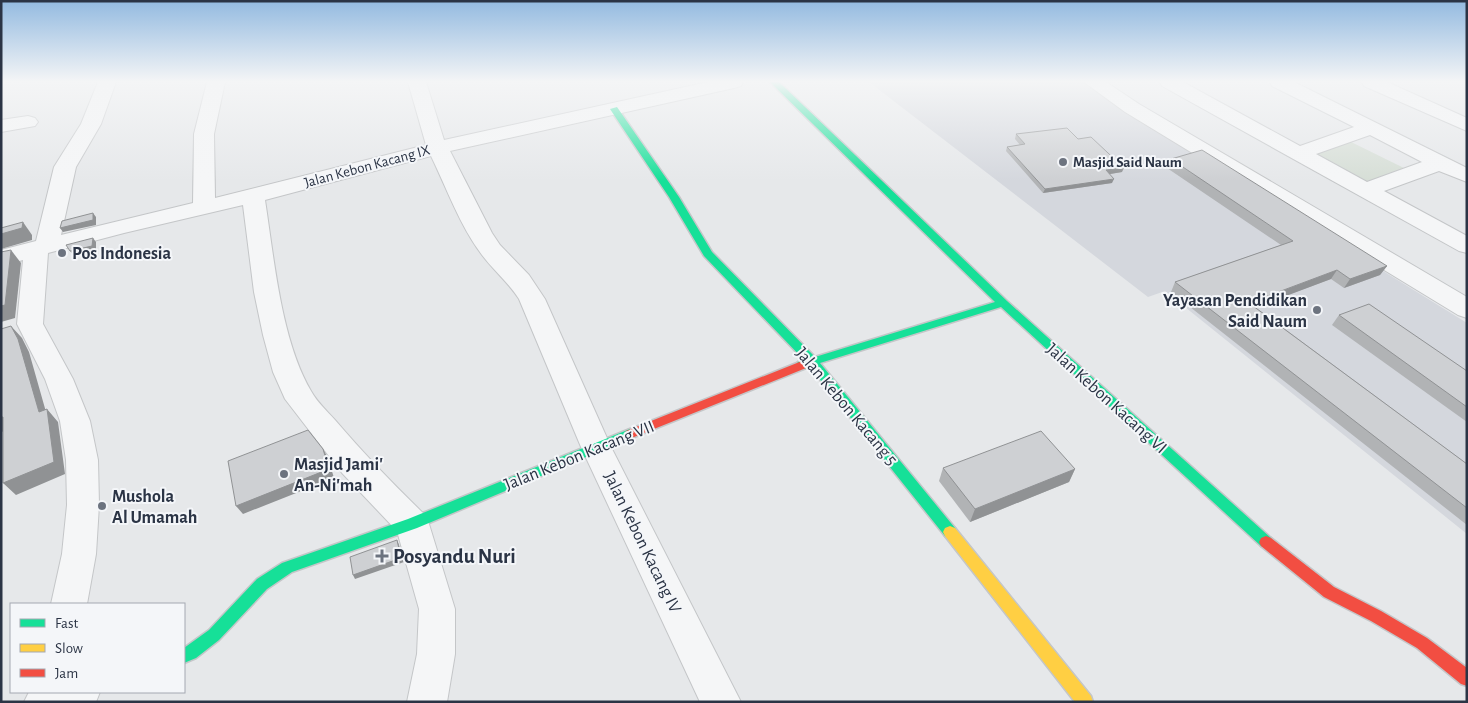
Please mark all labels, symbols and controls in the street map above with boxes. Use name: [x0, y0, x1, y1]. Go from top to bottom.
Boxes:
street label: Jalan Kebon Kacang IX: [303, 142, 432, 191]
place label: Masjid Said Naum: [1073, 155, 1182, 170]
marker: Masjid Said Naum: [1057, 156, 1069, 168]
place label: Pos Indonesia: [72, 245, 172, 263]
marker: Pos Indonesia: [56, 247, 68, 259]
place label: Yayasan Pendidikan Said Naum: [1163, 292, 1307, 331]
marker: Yayasan Pendidikan Said Naum: [1311, 304, 1323, 316]
street label: Jalan Kebon Kacang VI: [1043, 340, 1170, 457]
street label: Jalan Kebon Kacang 5: [792, 344, 901, 469]
street label: Jalan Kebon Kacang VII: [502, 418, 657, 494]
place label: Masjid Jami' An-Ni'mah: [294, 456, 383, 495]
marker: Masjid Jami' An-Ni'mah: [278, 468, 290, 480]
street label: Jalan Kebon Kacang IV: [600, 469, 684, 617]
place label: Mushola Al Umamah: [112, 488, 197, 527]
marker: Mushola Al Umamah: [96, 500, 108, 512]
place label: Posyandu Nuri: [393, 546, 516, 567]
marker: Posyandu Nuri: [375, 549, 389, 563]
legend: [10, 603, 185, 693]
text: Fast: [55, 616, 79, 631]
text: Slow: [55, 641, 83, 656]
text: Jam: [55, 666, 78, 681]

